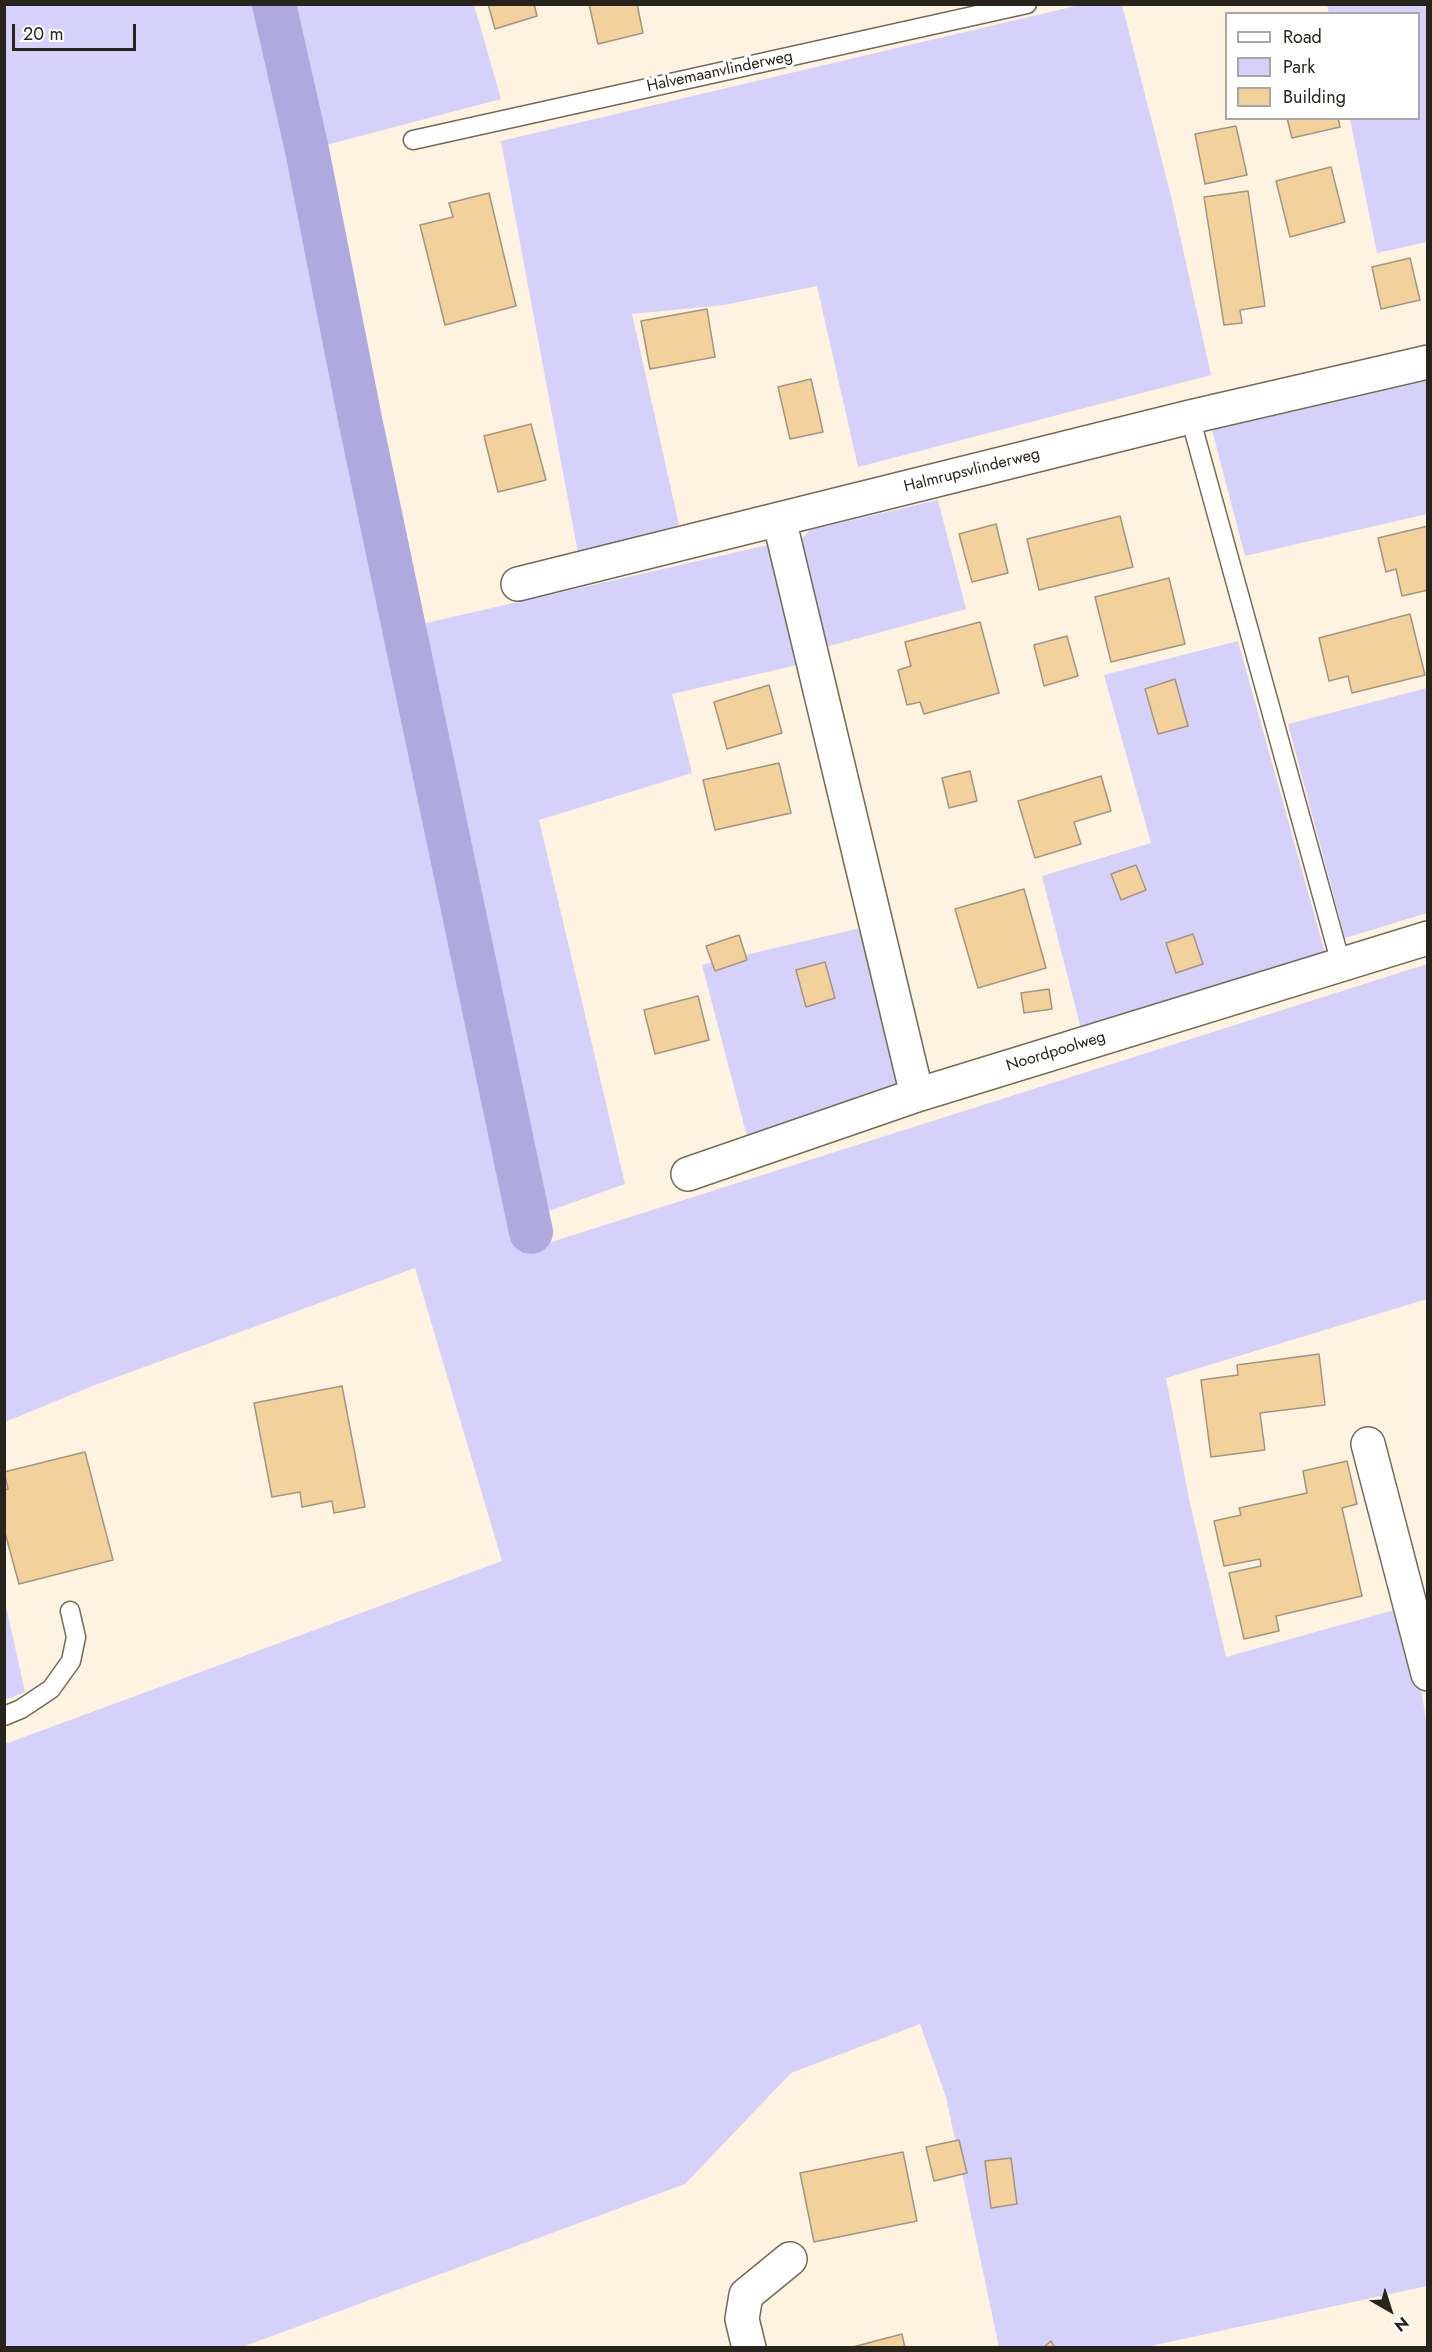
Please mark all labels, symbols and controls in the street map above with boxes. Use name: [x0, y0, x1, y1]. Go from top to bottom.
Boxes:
scale bar: [15, 12, 140, 50]
legend: [1225, 12, 1420, 120]
text: 20 m: [23, 21, 63, 47]
text: Road: [1283, 24, 1322, 50]
street label: Halvemaanvlinderweg: [645, 47, 795, 97]
text: Park: [1283, 54, 1315, 80]
text: Building: [1283, 84, 1346, 110]
street label: Halmrupsvlinderweg: [902, 445, 1042, 497]
street label: Noordpoolweg: [1004, 1028, 1108, 1076]
north arrow: [1360, 2280, 1420, 2340]
text: N: [1389, 2311, 1414, 2337]

